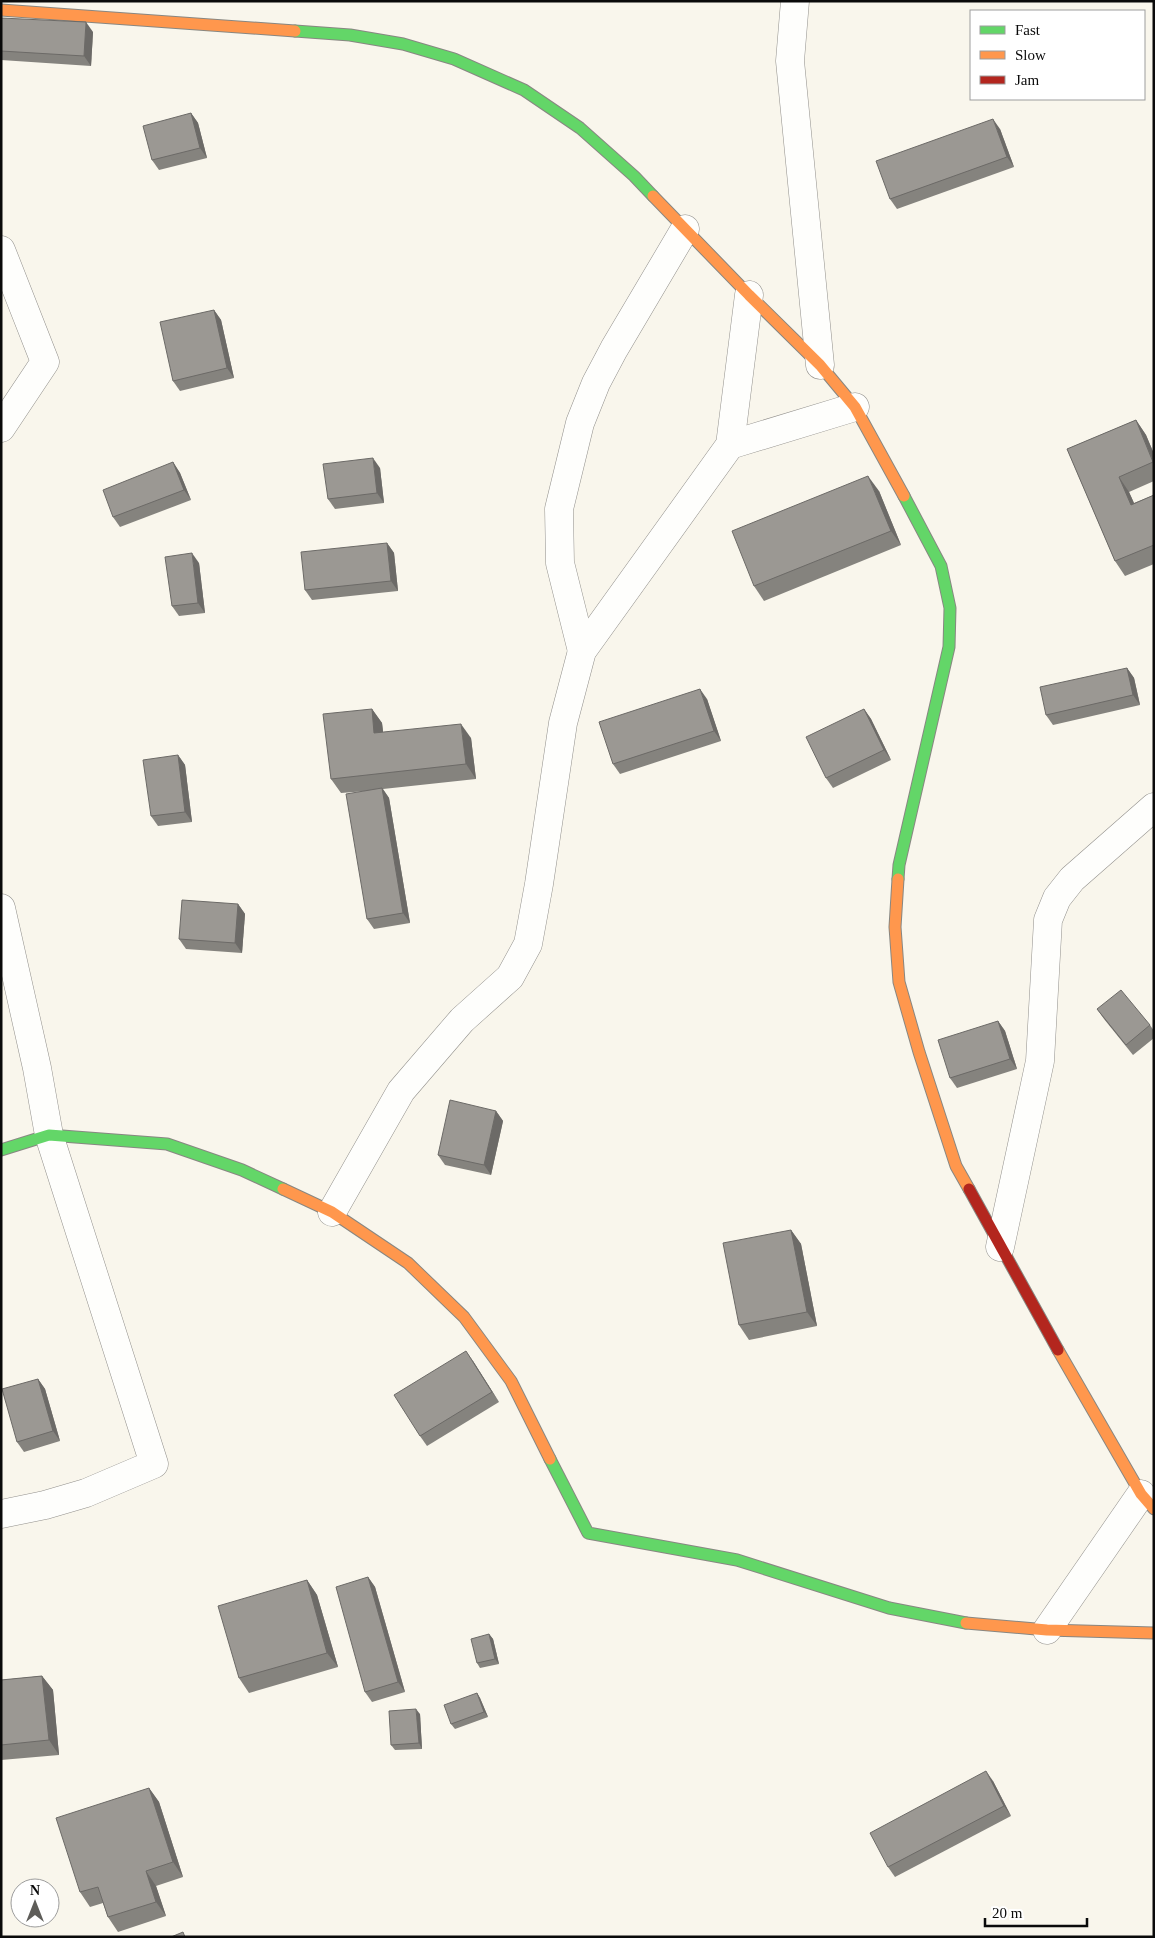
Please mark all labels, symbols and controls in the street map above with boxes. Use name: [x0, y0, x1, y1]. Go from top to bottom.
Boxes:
legend: [970, 10, 1145, 100]
text: Fast: [1015, 22, 1041, 38]
text: Slow: [1015, 47, 1046, 63]
text: Jam: [1015, 72, 1039, 88]
north arrow: [10, 1878, 60, 1928]
text: N: [30, 1883, 40, 1898]
scale bar: [985, 1896, 1088, 1928]
text: 20 m: [992, 1905, 1023, 1921]

